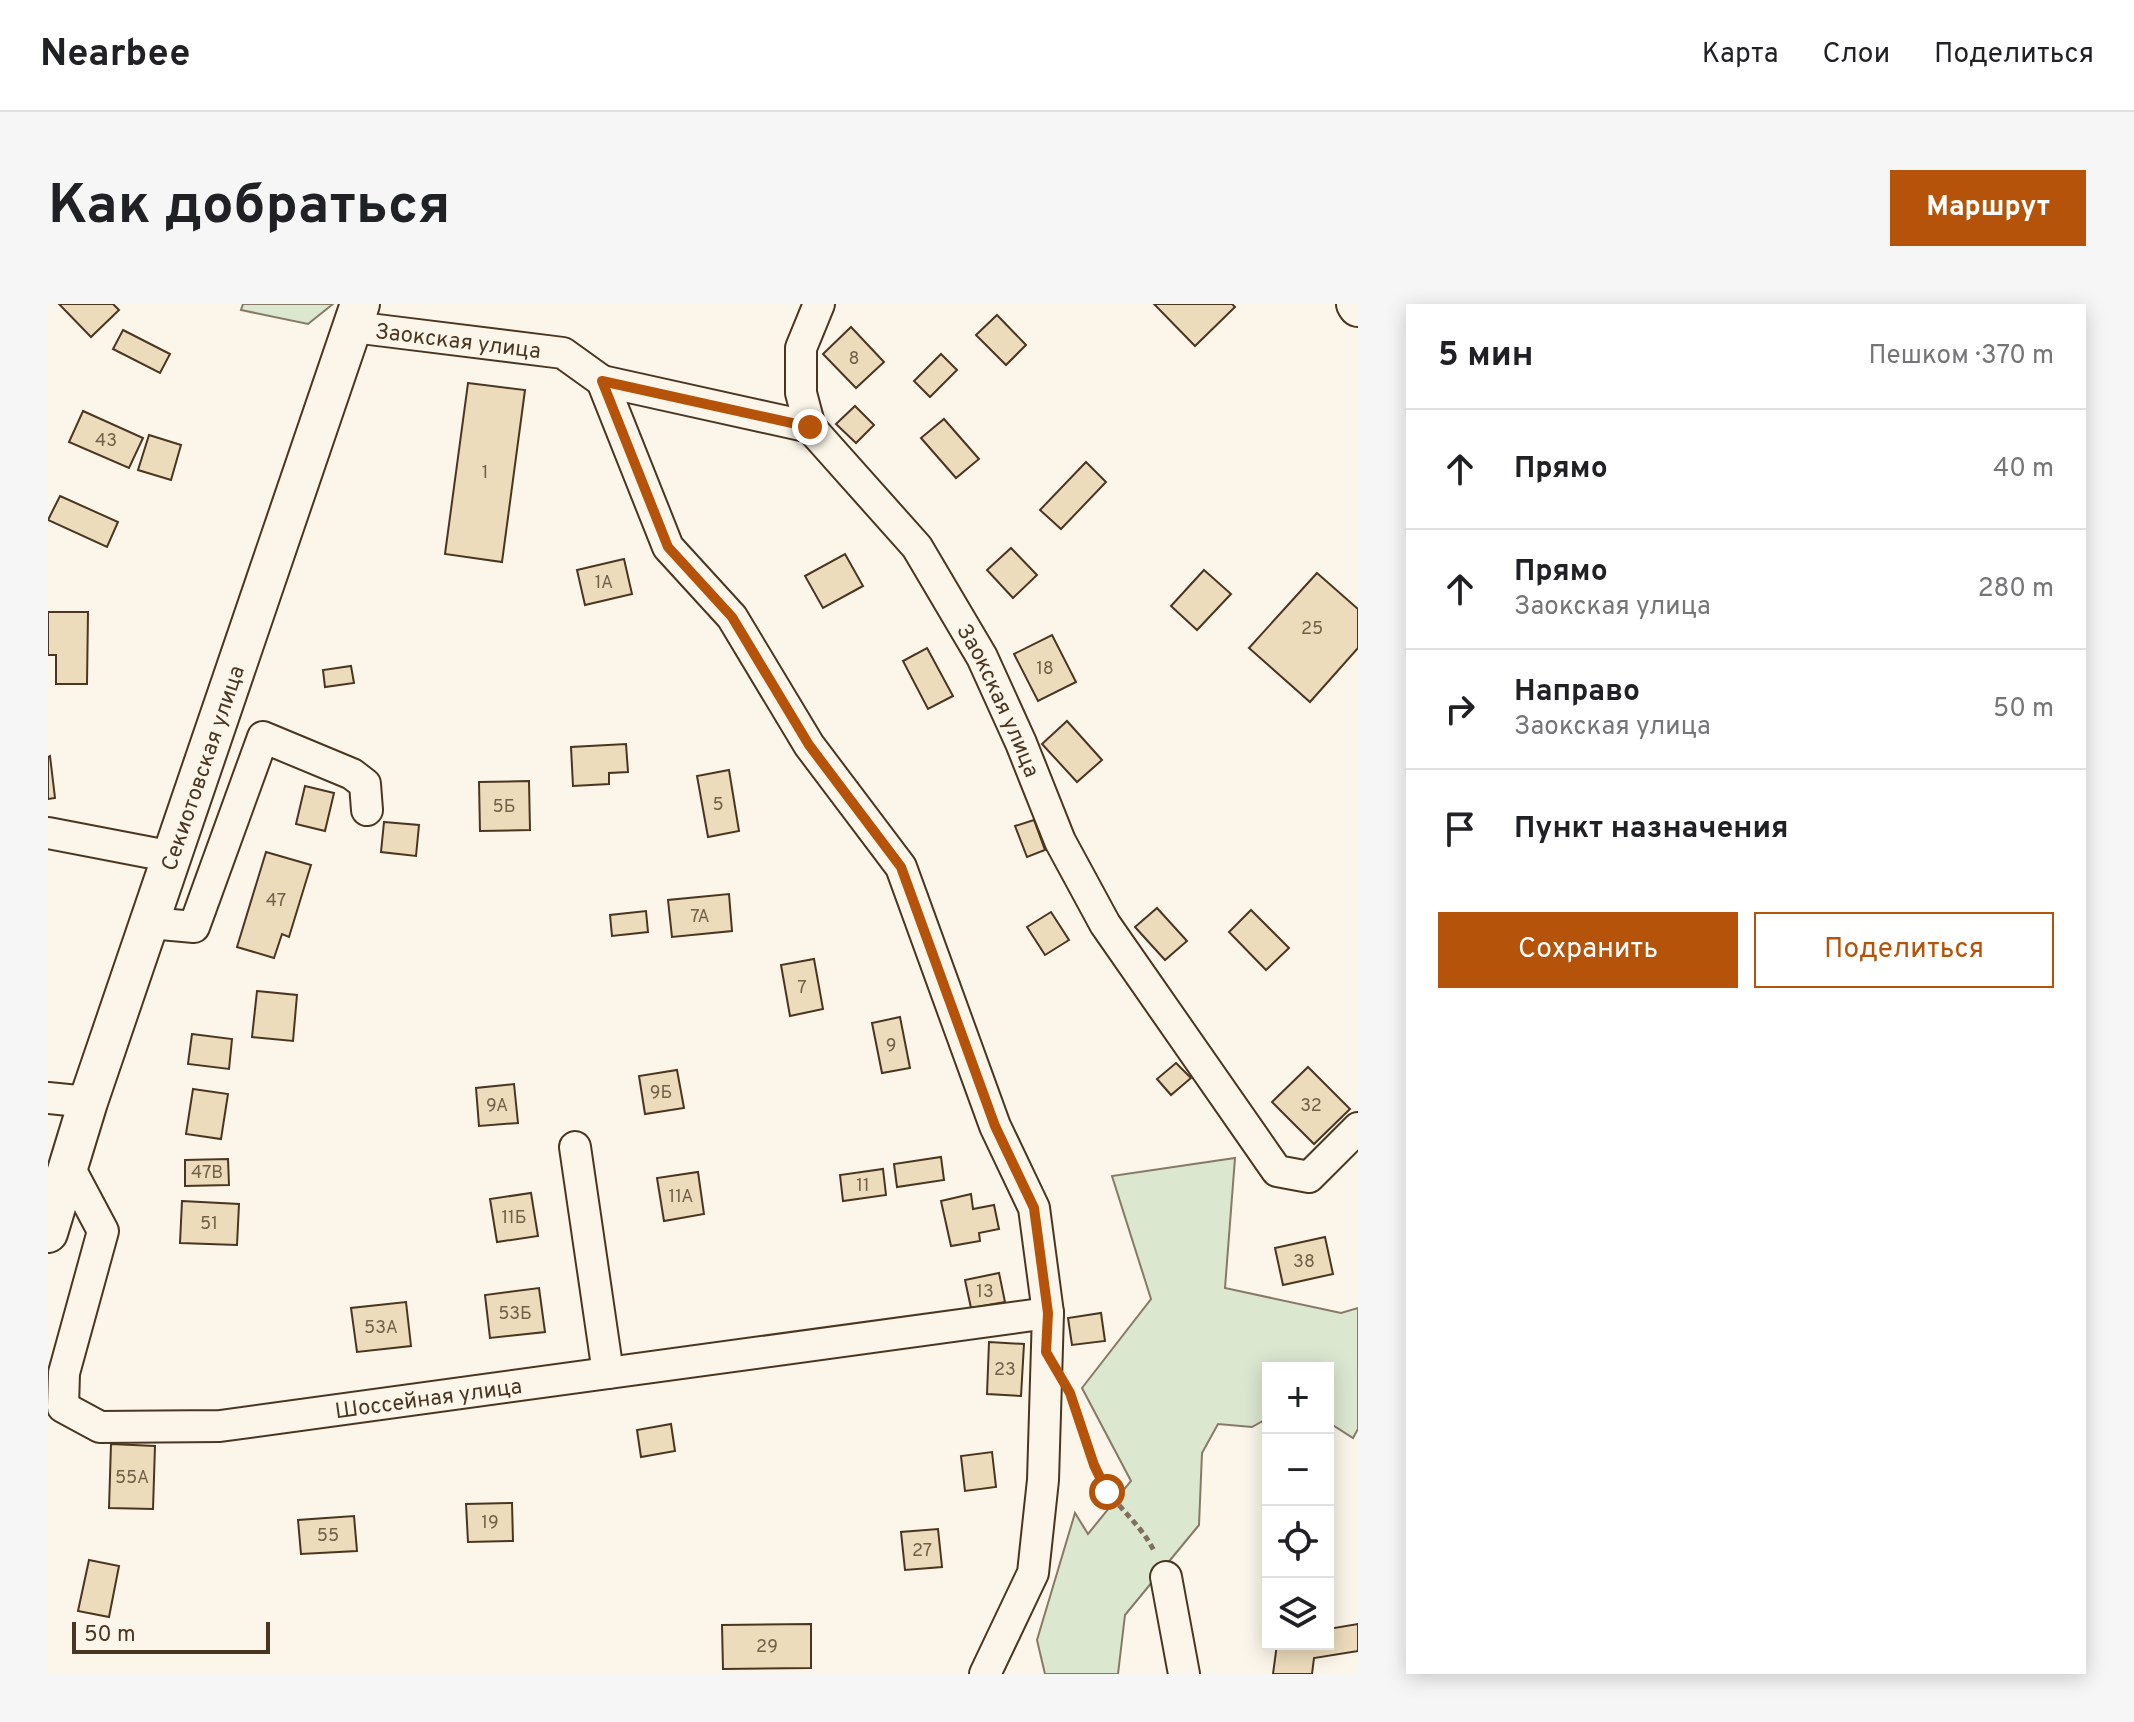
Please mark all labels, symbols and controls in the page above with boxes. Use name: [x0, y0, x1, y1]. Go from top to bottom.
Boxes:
text: Nearbee: [40, 31, 190, 80]
text: Карта: [1702, 37, 1778, 73]
text: Слои: [1822, 37, 1890, 73]
text: Поделиться: [1934, 37, 2094, 73]
button: Маршрут: [1890, 170, 2086, 246]
text: Как добраться: [48, 173, 450, 243]
street label: Заокская улица: [374, 319, 542, 366]
text: 5 мин: [1438, 335, 1534, 378]
text: Пешком · 370 m: [1869, 340, 2054, 373]
house number: 8: [849, 348, 860, 371]
route end: [792, 409, 828, 445]
house number: 43: [95, 430, 117, 453]
icon: ahead: [1438, 447, 1482, 491]
text: Прямо: [1514, 451, 1608, 488]
text: 40 m: [1993, 453, 2054, 486]
house number: 1: [482, 462, 488, 485]
text: Прямо: [1514, 554, 1608, 591]
icon: ahead: [1438, 567, 1482, 611]
house number: 1А: [595, 572, 613, 595]
text: 280 m: [1978, 573, 2054, 606]
text: Заокская улица: [1514, 591, 1711, 624]
house number: 25: [1301, 618, 1323, 641]
street label: Заокская улица: [949, 620, 1044, 782]
house number: 18: [1036, 658, 1054, 681]
street label: Секиотовская улица: [157, 662, 252, 875]
text: Направо: [1514, 674, 1640, 711]
icon: right: [1438, 687, 1482, 731]
text: 50 m: [1993, 693, 2054, 726]
text: Заокская улица: [1514, 711, 1711, 744]
house number: 5: [712, 794, 724, 817]
house number: 5Б: [493, 796, 516, 819]
icon: arrive: [1438, 807, 1482, 851]
text: Пункт назначения: [1514, 811, 1788, 848]
house number: 47: [266, 890, 286, 913]
house number: 7А: [690, 906, 710, 929]
button: Сохранить: [1438, 912, 1738, 988]
button: Поделиться: [1754, 912, 2054, 988]
house number: 7: [797, 977, 807, 1000]
house number: 9: [886, 1035, 896, 1058]
house number: 9Б: [650, 1082, 672, 1105]
house number: 9А: [486, 1095, 508, 1118]
house number: 32: [1300, 1095, 1322, 1118]
house number: 47В: [191, 1162, 223, 1185]
house number: 11: [856, 1175, 870, 1198]
house number: 11А: [668, 1186, 694, 1209]
house number: 11Б: [501, 1207, 527, 1230]
house number: 51: [200, 1213, 218, 1236]
house number: 38: [1293, 1251, 1315, 1274]
house number: 13: [976, 1281, 994, 1304]
house number: 53Б: [498, 1303, 532, 1326]
house number: 53А: [364, 1317, 398, 1340]
house number: 23: [994, 1359, 1016, 1382]
map controls: [1262, 1362, 1334, 1650]
button: +: [1262, 1362, 1334, 1434]
street label: Шоссейная улица: [333, 1374, 524, 1426]
button: −: [1262, 1434, 1334, 1506]
house number: 55А: [115, 1467, 149, 1490]
route start: [1089, 1474, 1125, 1510]
button: locate: [1262, 1506, 1334, 1578]
house number: 19: [481, 1512, 499, 1535]
house number: 55: [317, 1525, 339, 1548]
house number: 27: [912, 1540, 932, 1563]
button: layers: [1262, 1578, 1334, 1650]
scale bar: [72, 1618, 270, 1654]
text: 50 m: [84, 1622, 136, 1649]
house number: 29: [756, 1636, 778, 1659]

